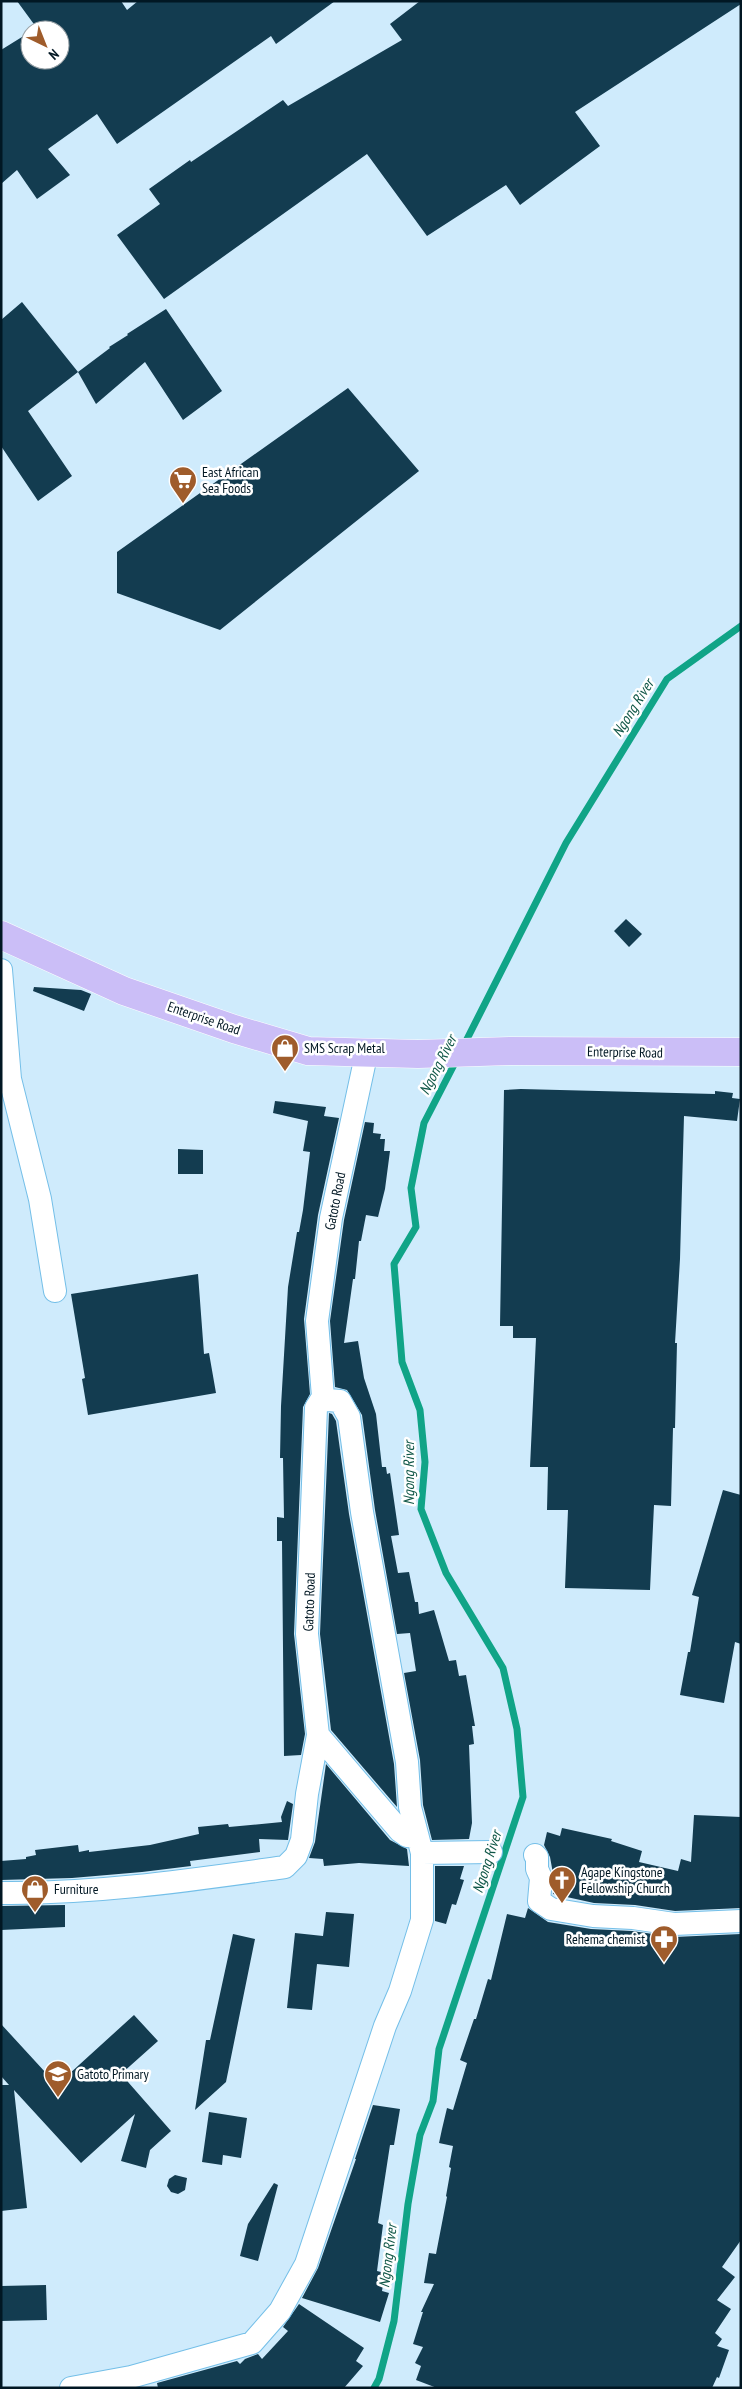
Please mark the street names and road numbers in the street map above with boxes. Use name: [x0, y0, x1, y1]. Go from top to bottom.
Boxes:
street label: Enterprise Road: [165, 997, 243, 1039]
street label: Enterprise Road: [587, 1042, 663, 1062]
street label: Gatoto Road: [321, 1170, 349, 1232]
street label: Gatoto Road: [299, 1572, 319, 1632]

